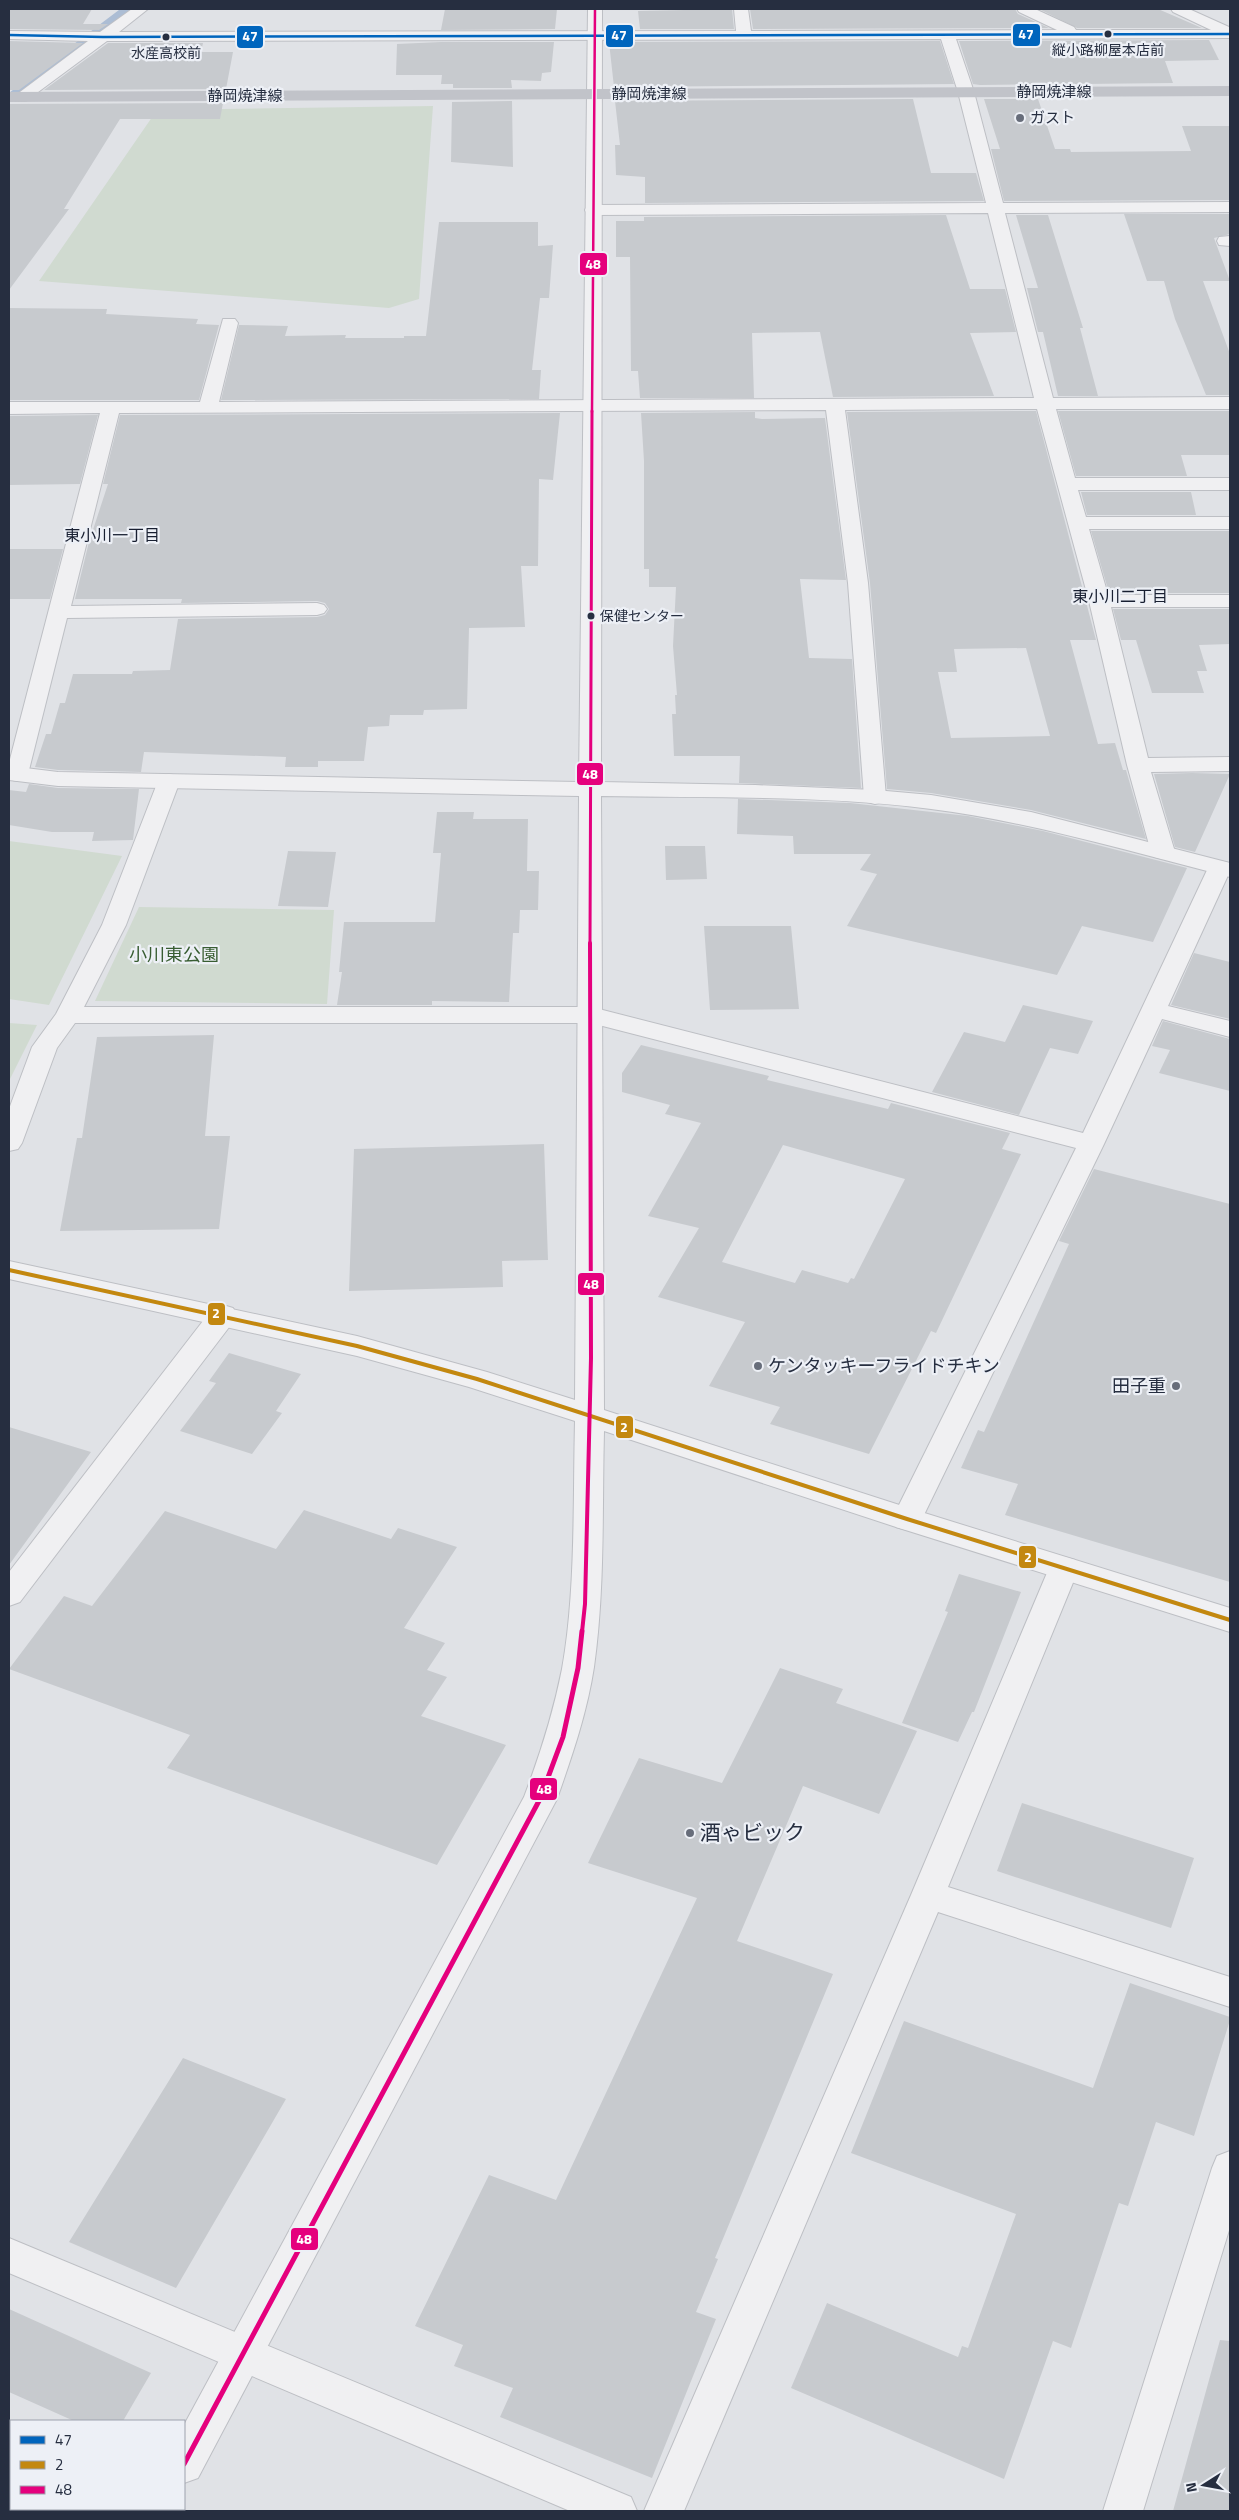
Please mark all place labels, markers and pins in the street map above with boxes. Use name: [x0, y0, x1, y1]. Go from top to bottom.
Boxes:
marker: 縦小路柳屋本店前: [1103, 29, 1113, 39]
marker: 水産高校前: [161, 32, 171, 42]
place label: 縦小路柳屋本店前: [1052, 39, 1164, 60]
place label: 水産高校前: [131, 42, 201, 63]
place label: ガスト: [1030, 106, 1075, 129]
marker: ガスト: [1014, 112, 1026, 124]
place label: 保健センター: [600, 605, 684, 626]
marker: 保健センター: [586, 611, 596, 621]
place label: ケンタッキーフライドチキン: [768, 1352, 1000, 1379]
marker: ケンタッキーフライドチキン: [752, 1360, 764, 1372]
place label: 田子重: [1112, 1372, 1166, 1399]
marker: 田子重: [1170, 1380, 1182, 1392]
place label: 酒ゃビック: [700, 1816, 805, 1848]
marker: 酒ゃビック: [684, 1827, 696, 1839]

